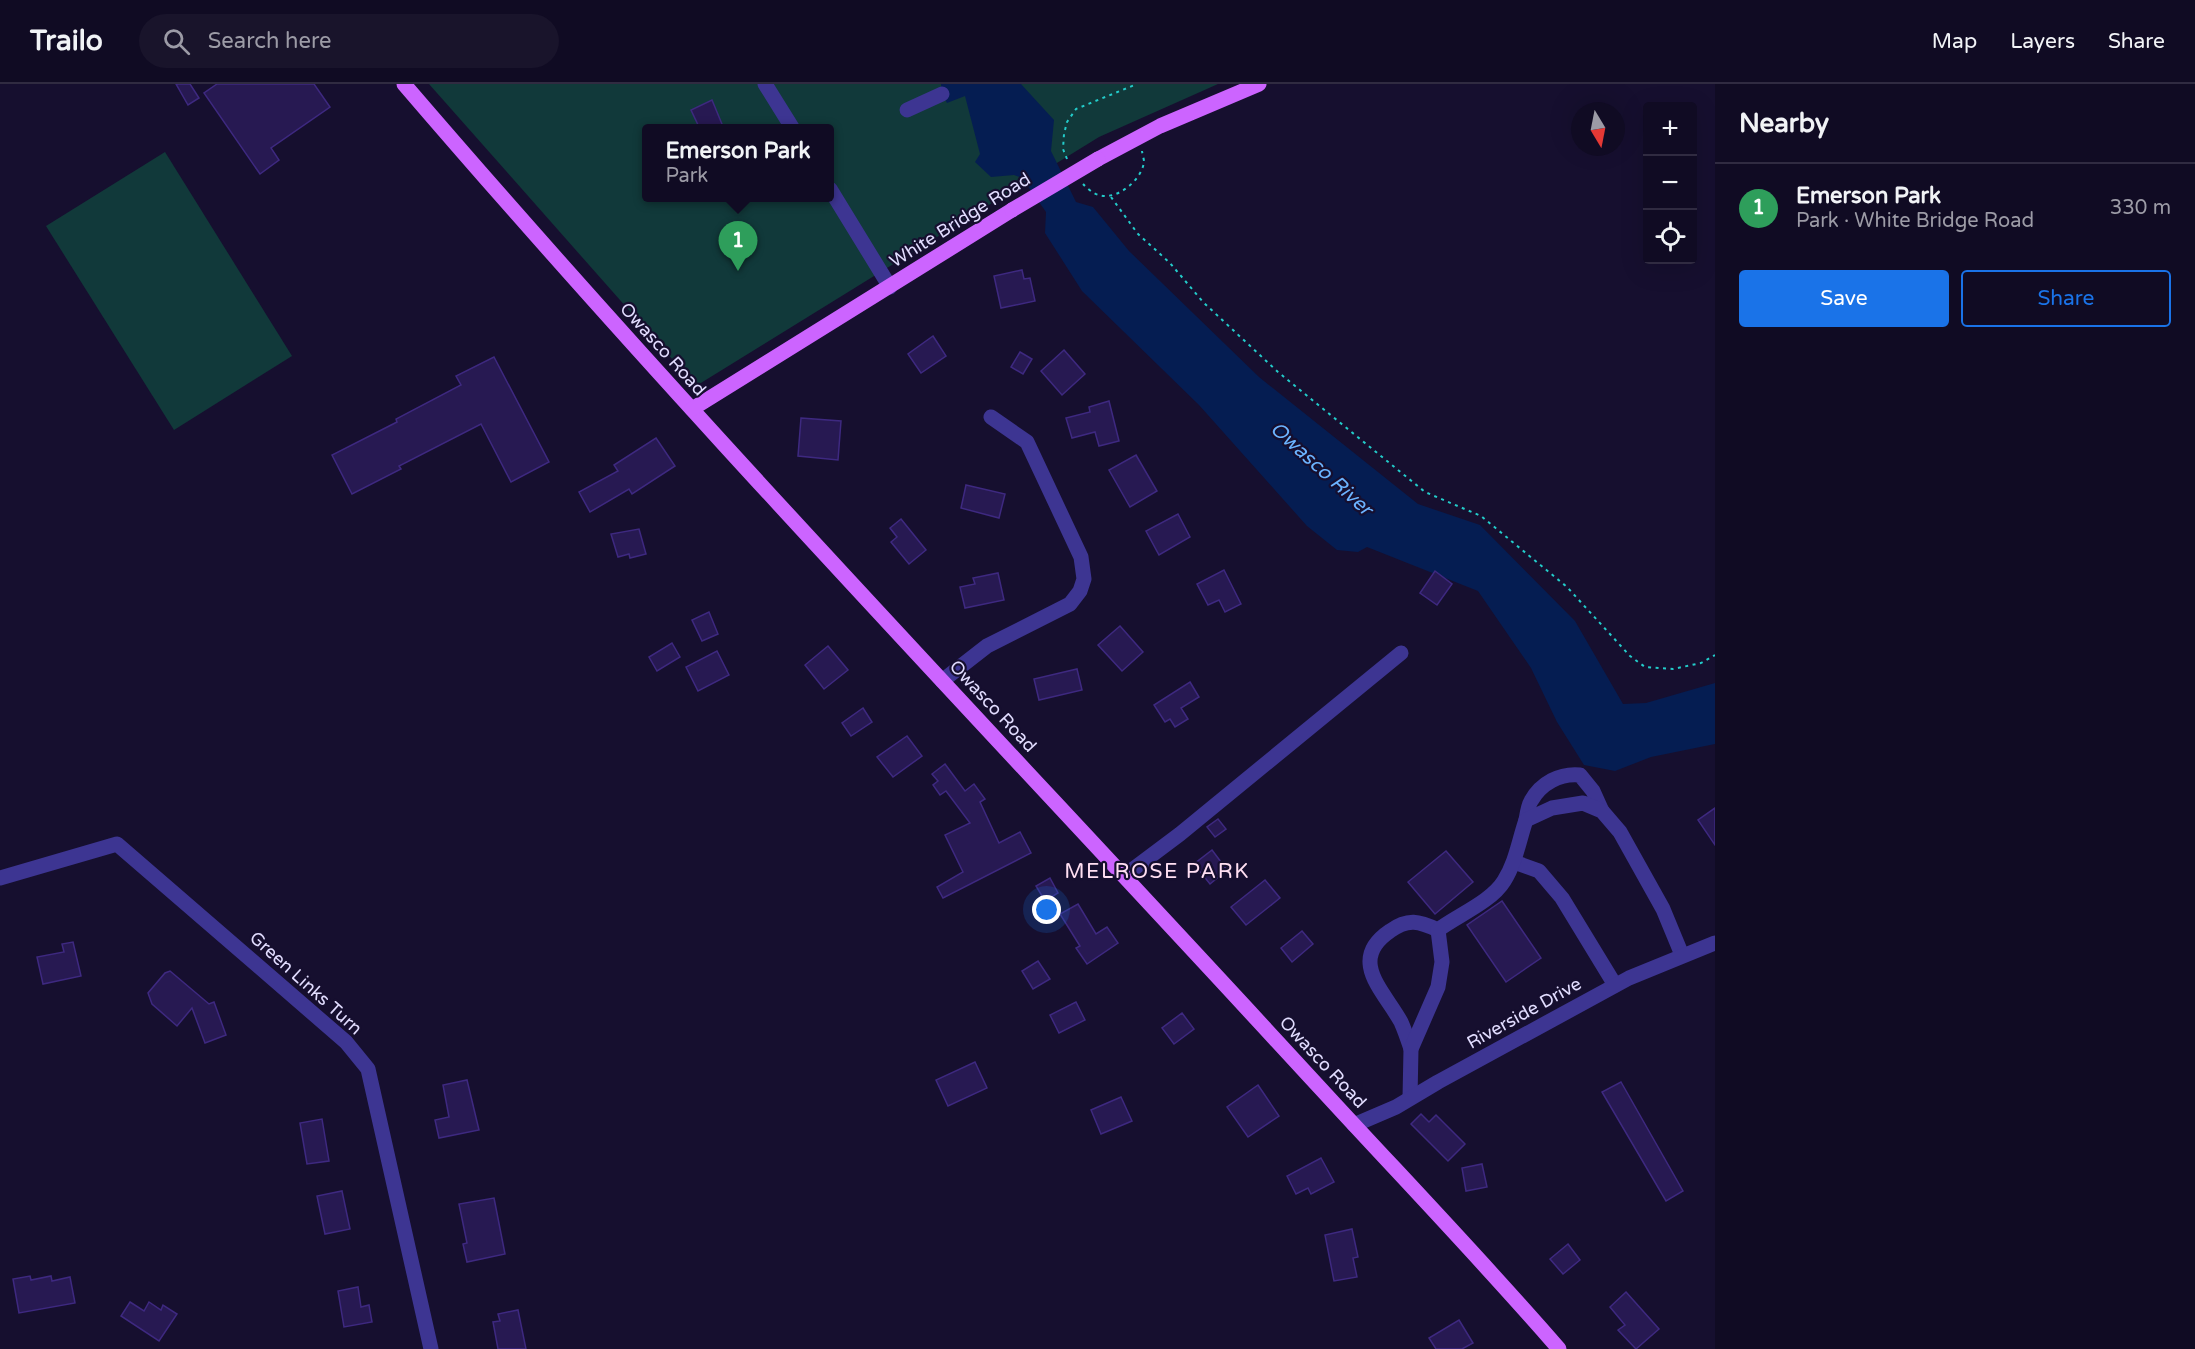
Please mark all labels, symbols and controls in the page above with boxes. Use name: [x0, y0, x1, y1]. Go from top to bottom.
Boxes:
search box: [139, 14, 559, 68]
text: Trailo: [30, 24, 103, 58]
icon: search: [160, 25, 193, 58]
text: Search here: [208, 28, 332, 54]
text: Map: [1932, 29, 1977, 54]
text: Layers: [2010, 29, 2075, 54]
text: Share: [2108, 29, 2165, 54]
north arrow: [1571, 102, 1625, 156]
map controls: [1643, 102, 1697, 264]
button: +: [1643, 102, 1697, 156]
text: Nearby: [1739, 108, 1829, 139]
popup: [642, 124, 834, 202]
text: Emerson Park: [665, 138, 811, 164]
button: −: [1643, 156, 1697, 210]
text: Park: [665, 164, 708, 188]
street label: White Bridge Road: [886, 168, 1034, 272]
text: Emerson Park: [1796, 183, 1941, 209]
text: 1: [1752, 196, 1765, 220]
text: 330 m: [2110, 196, 2171, 220]
text: Park · White Bridge Road: [1796, 209, 2034, 233]
button: locate: [1643, 210, 1697, 264]
pin: 1: [718, 222, 758, 271]
button: Save: [1739, 270, 1949, 327]
button: Share: [1961, 270, 2171, 327]
street label: Owasco Road: [615, 298, 711, 400]
water label: Owasco River: [1265, 417, 1379, 523]
street label: Owasco Road: [945, 655, 1041, 757]
district label: MELROSE PARK: [1064, 859, 1250, 884]
your location: [1032, 895, 1061, 924]
street label: Green Links Turn: [245, 927, 367, 1039]
street label: Riverside Drive: [1463, 972, 1585, 1054]
street label: Owasco Road: [1275, 1011, 1371, 1113]

